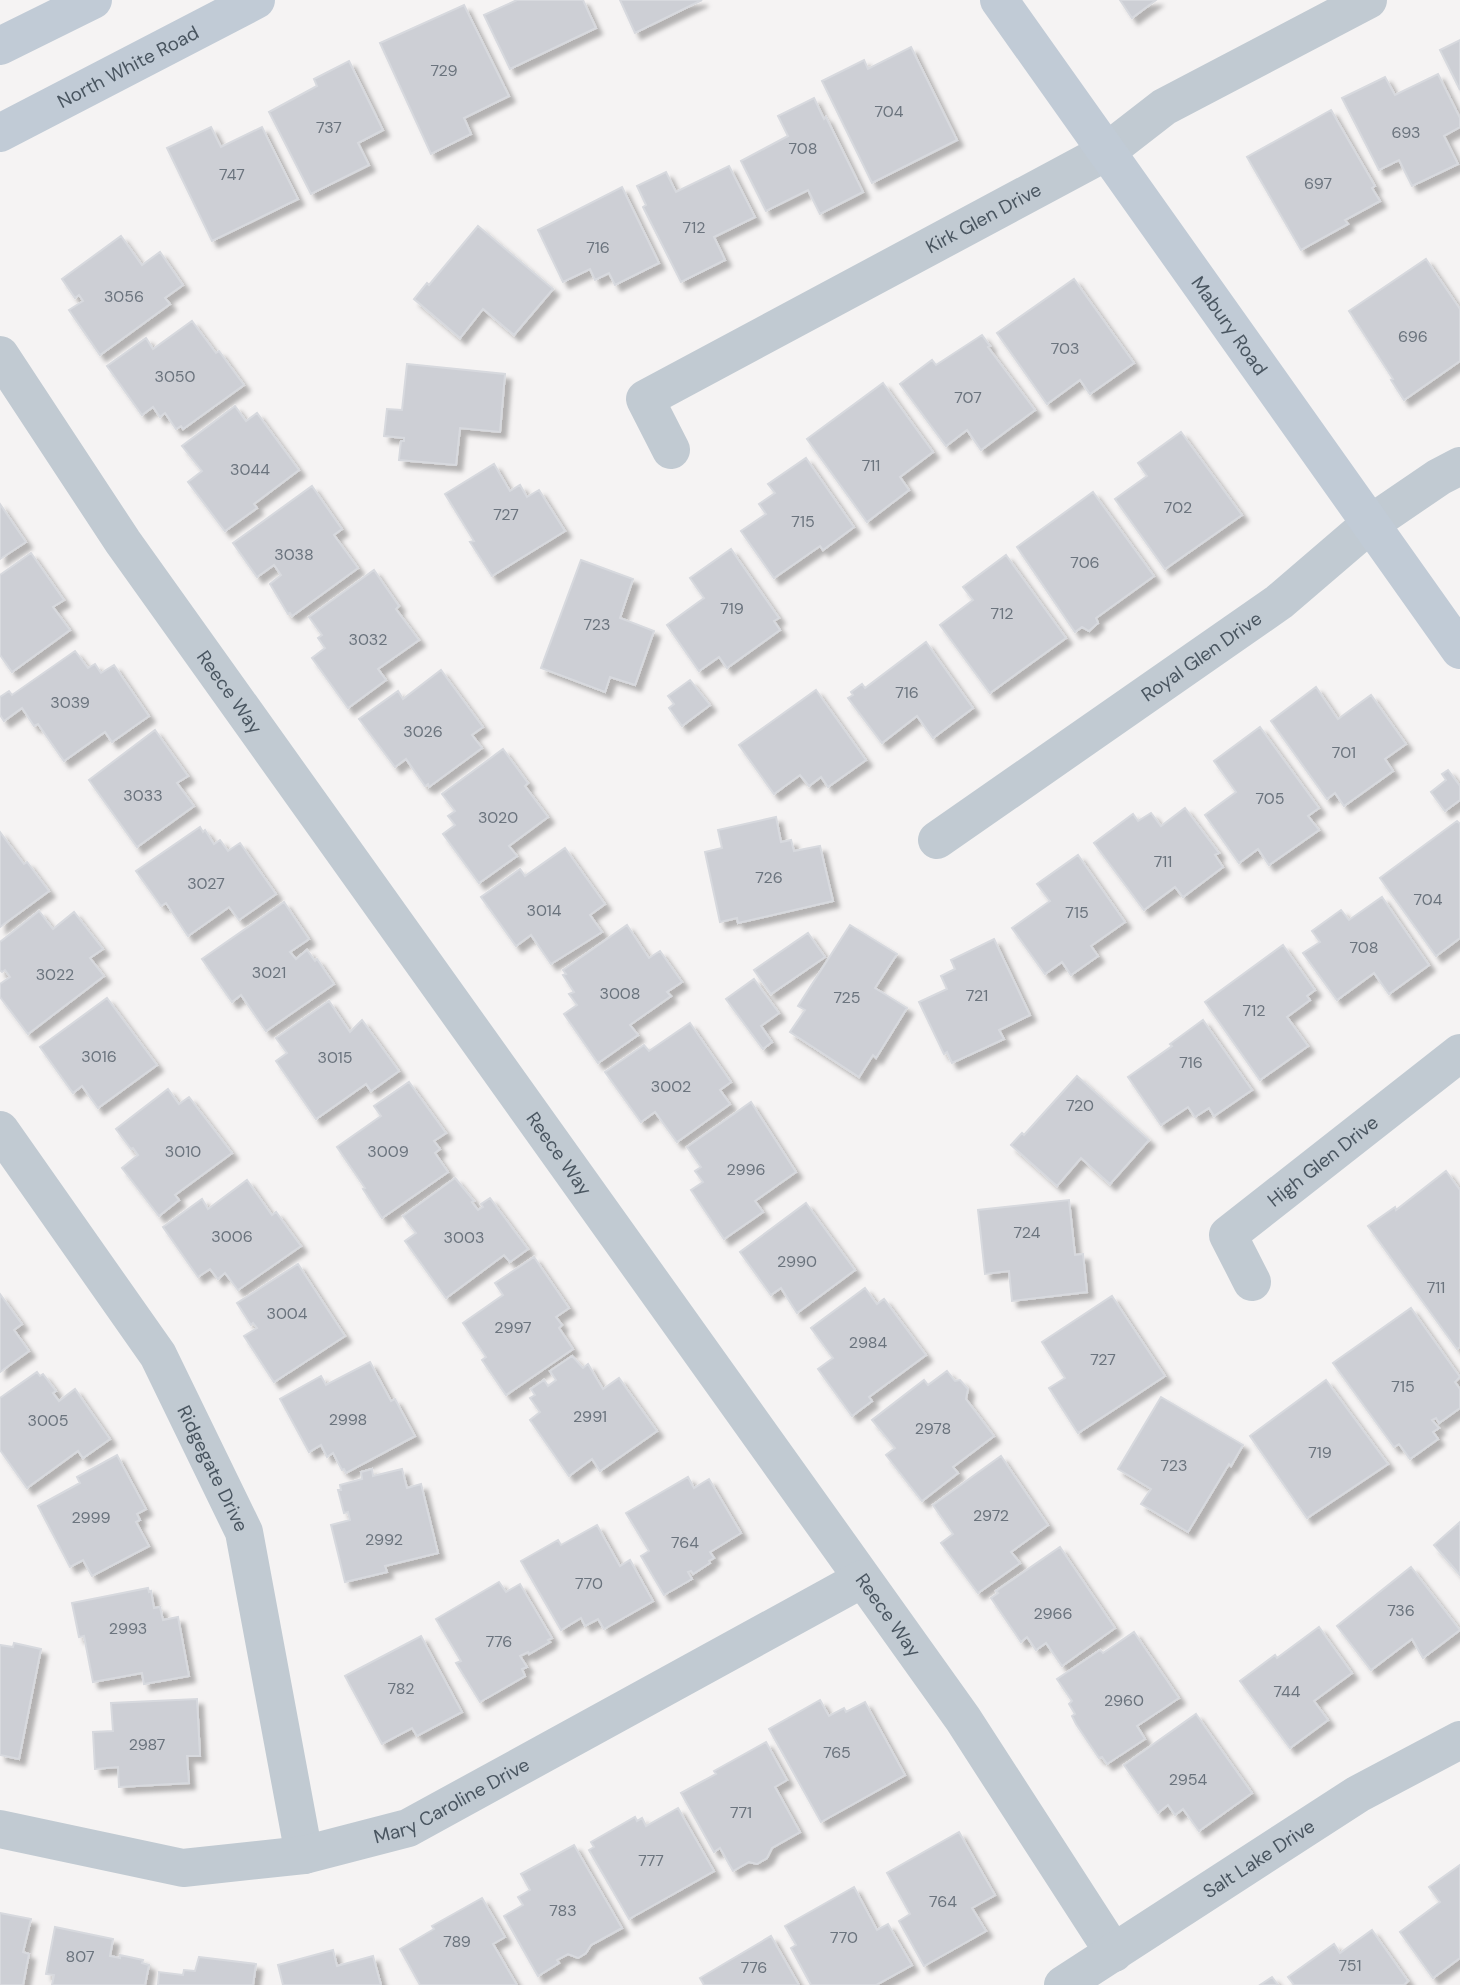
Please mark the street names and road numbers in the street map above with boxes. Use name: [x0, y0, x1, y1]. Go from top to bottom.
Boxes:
street label: North White Road: [53, 20, 203, 114]
street label: Kirk Glen Drive: [921, 177, 1045, 259]
street label: Mabury Road: [1186, 271, 1274, 380]
street label: Royal Glen Drive: [1136, 605, 1266, 707]
street label: Reece Way: [192, 645, 269, 739]
street label: Reece Way: [521, 1107, 598, 1201]
street label: High Glen Drive: [1262, 1109, 1383, 1212]
street label: Ridgegate Drive: [172, 1401, 254, 1536]
street label: Reece Way: [850, 1568, 927, 1662]
street label: Mary Caroline Drive: [371, 1751, 534, 1849]
street label: Salt Lake Drive: [1198, 1813, 1319, 1904]

